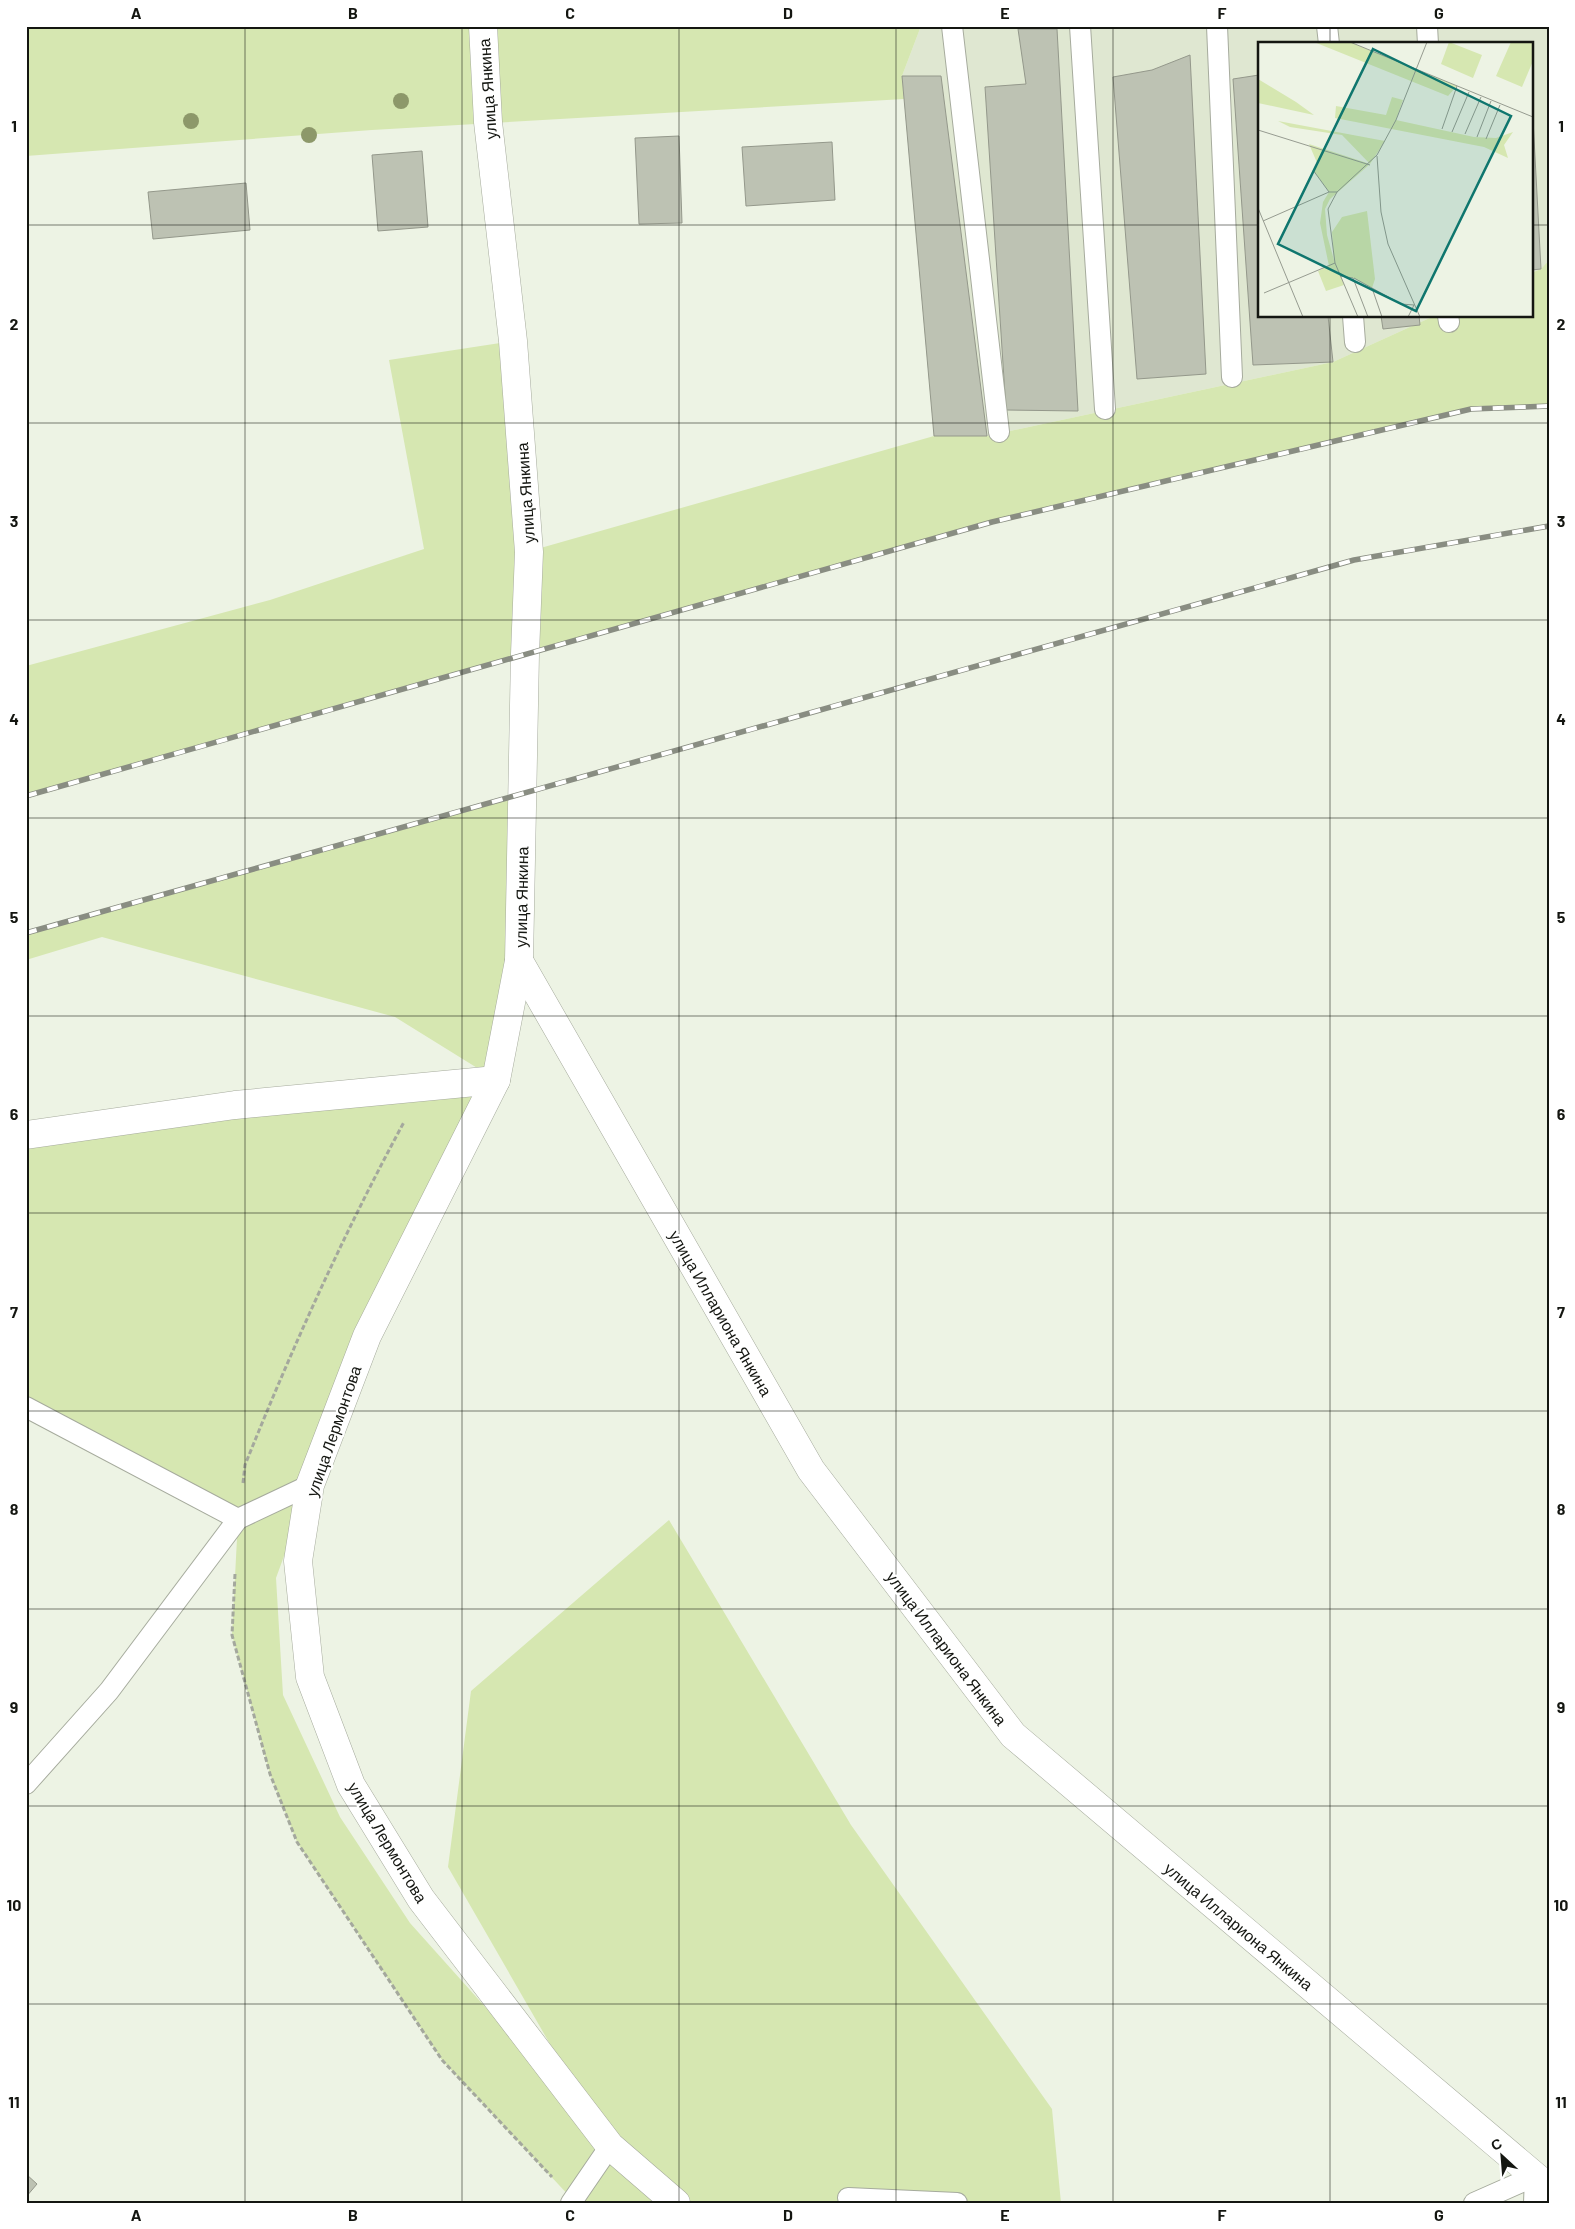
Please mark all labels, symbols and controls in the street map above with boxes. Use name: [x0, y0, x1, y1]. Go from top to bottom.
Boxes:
text: A: [131, 3, 142, 22]
text: B: [348, 3, 358, 22]
text: C: [565, 3, 575, 22]
text: D: [783, 3, 793, 22]
text: E: [1000, 3, 1010, 22]
text: F: [1218, 3, 1227, 22]
text: G: [1434, 3, 1444, 22]
street label: улица Янкина: [474, 38, 500, 140]
inset map: [1258, 42, 1532, 318]
text: 1: [11, 116, 17, 135]
text: 1: [1558, 116, 1564, 135]
text: 2: [10, 314, 19, 333]
text: 2: [1557, 314, 1566, 333]
street label: улица Янкина: [512, 442, 538, 544]
text: 3: [10, 511, 18, 530]
text: 3: [1557, 511, 1565, 530]
text: 4: [9, 709, 19, 728]
text: 4: [1556, 709, 1566, 728]
street label: улица Янкина: [511, 846, 531, 948]
text: 5: [10, 907, 19, 926]
text: 5: [1557, 907, 1566, 926]
text: 6: [10, 1104, 19, 1123]
text: 6: [1557, 1104, 1566, 1123]
street label: улица Иллариона Янкина: [666, 1227, 776, 1399]
text: 7: [10, 1302, 18, 1321]
text: 7: [1557, 1302, 1565, 1321]
street label: улица Лермонтова: [302, 1363, 364, 1499]
text: 8: [10, 1499, 19, 1518]
text: 8: [1557, 1499, 1566, 1518]
street label: улица Иллариона Янкина: [883, 1567, 1011, 1729]
text: 9: [10, 1697, 18, 1716]
text: 9: [1557, 1697, 1565, 1716]
street label: улица Лермонтова: [344, 1778, 432, 1906]
street label: улица Иллариона Янкина: [1161, 1858, 1317, 1994]
text: 10: [7, 1895, 21, 1914]
text: 10: [1554, 1895, 1568, 1914]
text: 11: [8, 2092, 20, 2111]
text: 11: [1555, 2092, 1567, 2111]
north arrow: [1478, 2132, 1528, 2182]
text: С: [1488, 2134, 1504, 2154]
text: A: [131, 2205, 142, 2224]
text: B: [348, 2205, 358, 2224]
text: C: [565, 2205, 575, 2224]
text: D: [783, 2205, 793, 2224]
text: E: [1000, 2205, 1010, 2224]
text: F: [1218, 2205, 1227, 2224]
text: G: [1434, 2205, 1444, 2224]

